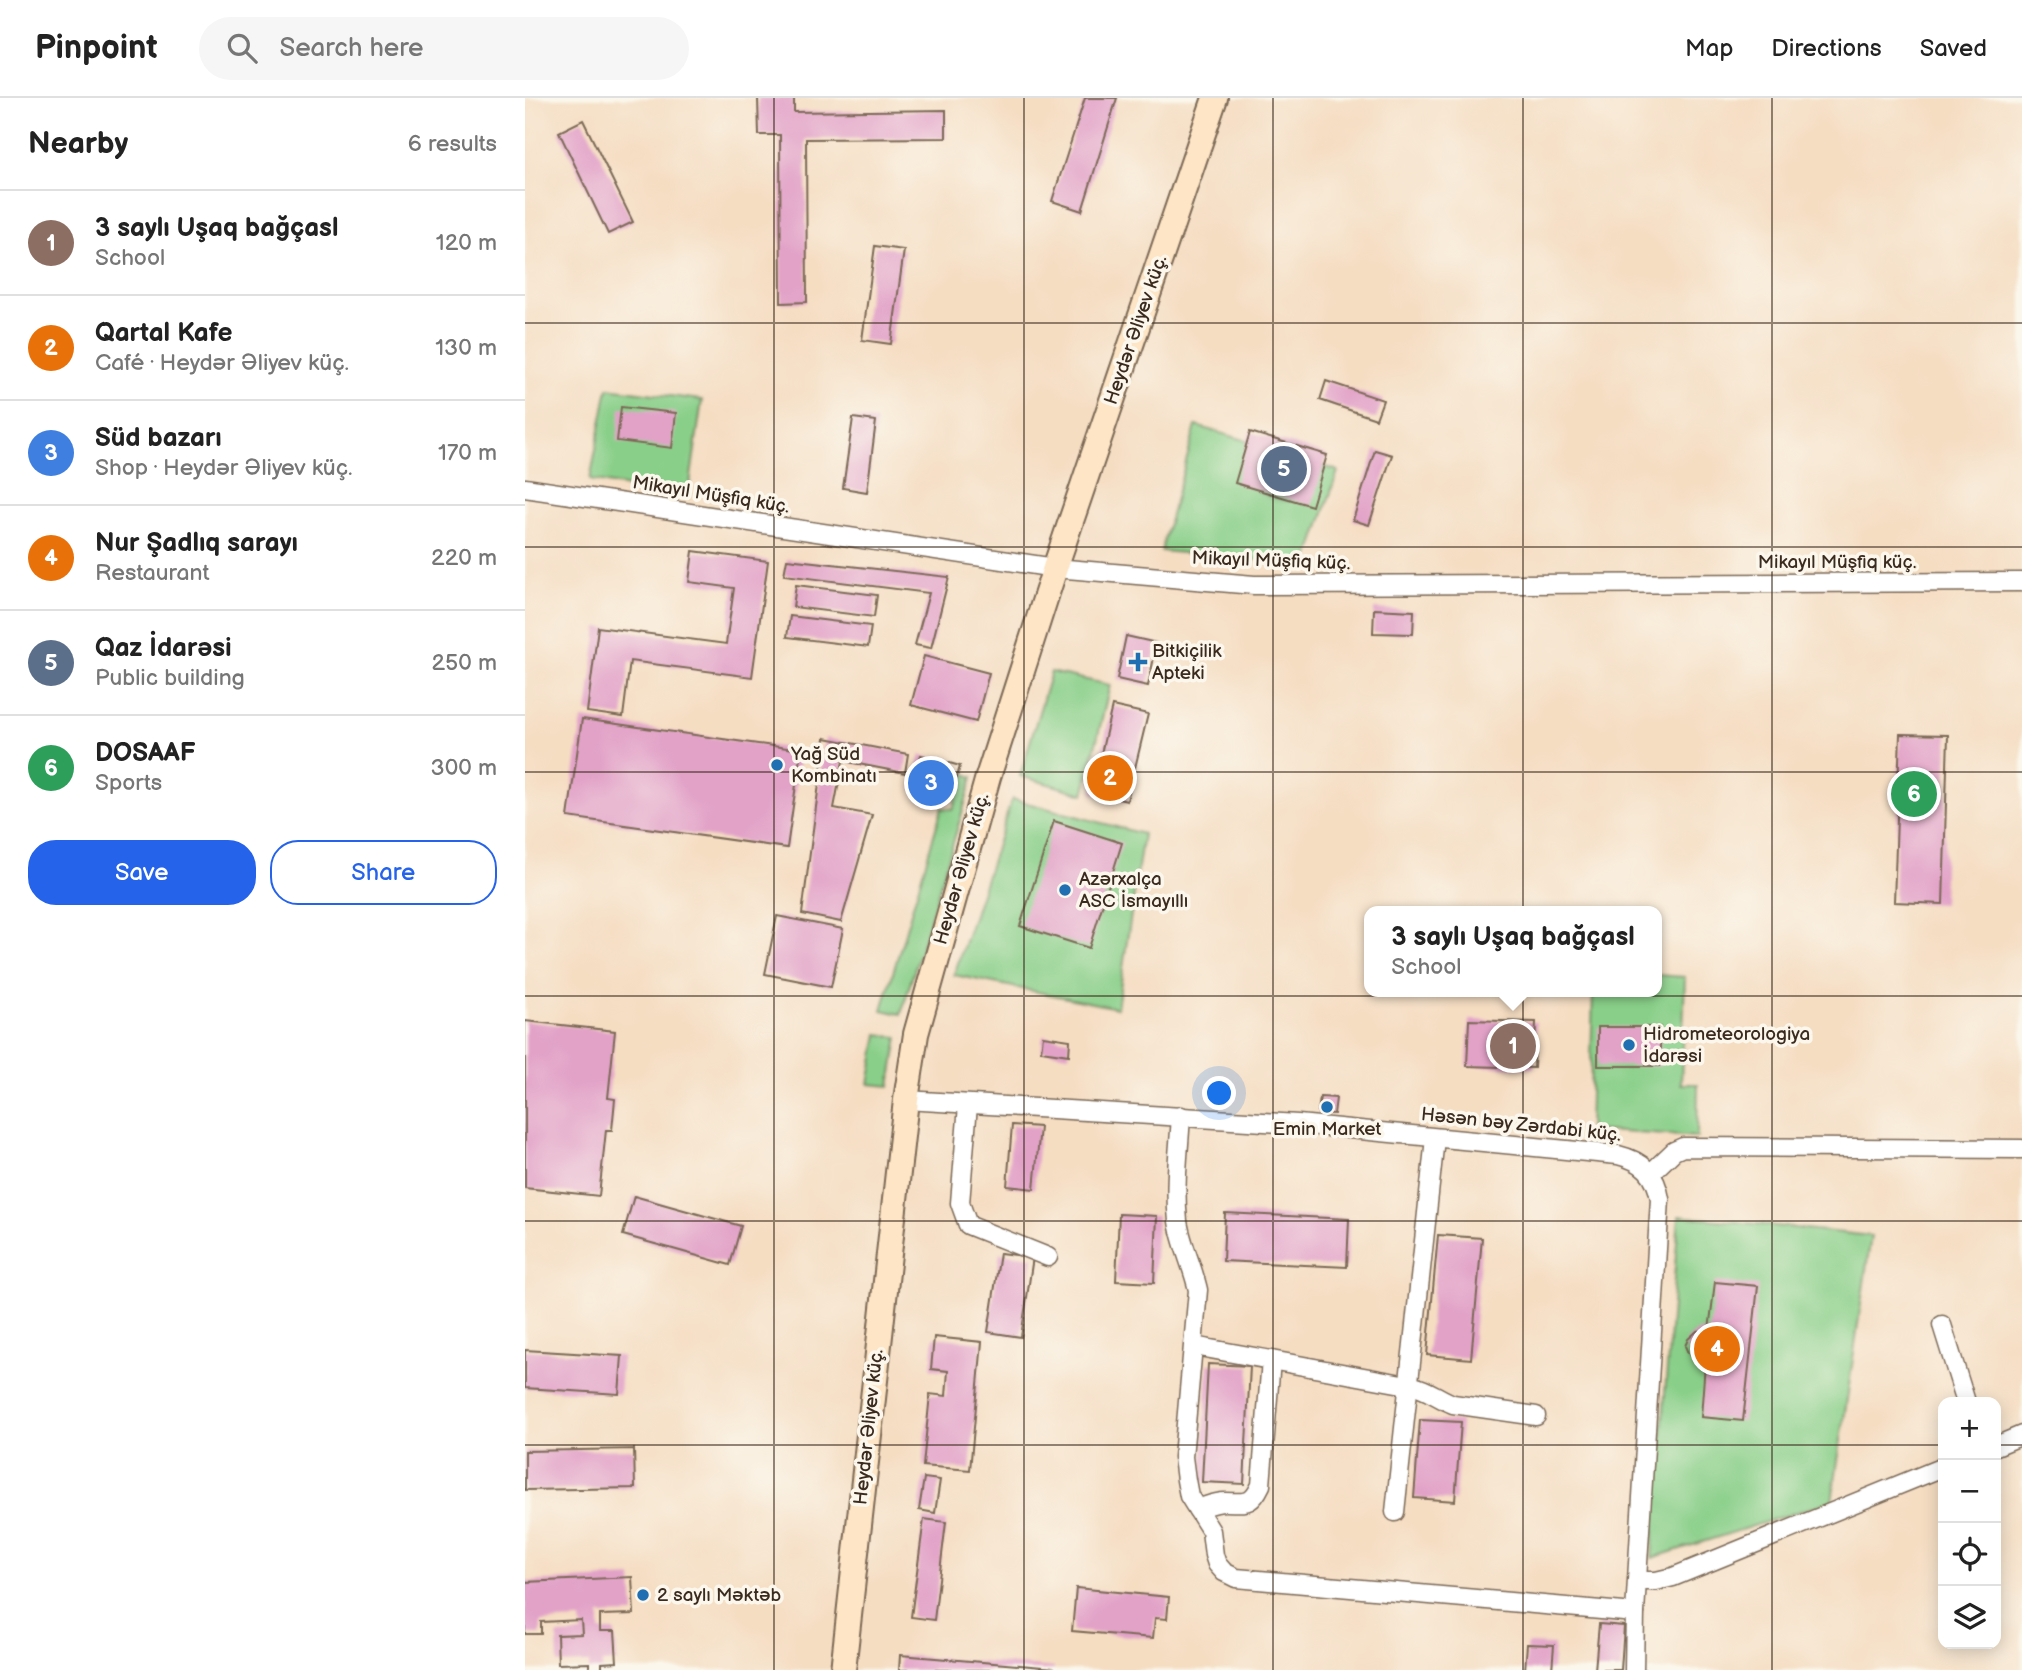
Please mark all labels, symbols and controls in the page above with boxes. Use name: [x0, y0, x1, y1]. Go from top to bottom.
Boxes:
search box: [199, 17, 689, 80]
text: Pinpoint: [35, 28, 157, 68]
icon: search: [223, 29, 261, 67]
text: Search here: [279, 33, 423, 64]
text: Map: [1685, 34, 1733, 63]
text: Directions: [1771, 34, 1882, 63]
text: Saved: [1920, 34, 1987, 63]
text: Nearby: [28, 126, 128, 162]
text: 6 results: [408, 130, 497, 158]
text: 3 saylı Uşaq bağçasl: [95, 213, 338, 244]
text: 1: [46, 229, 56, 257]
text: 120 m: [436, 229, 497, 257]
text: School: [95, 244, 165, 272]
street label: Heydər Əliyev küç.: [1100, 252, 1172, 408]
text: Qartal Kafe: [95, 318, 233, 349]
text: 2: [44, 334, 58, 362]
text: 130 m: [435, 334, 497, 362]
text: Café · Heydər Əliyev küç.: [95, 349, 349, 377]
text: Süd bazarı: [95, 423, 222, 454]
text: 3: [44, 439, 58, 467]
text: 170 m: [438, 439, 497, 467]
pin: 5: [1261, 443, 1307, 495]
text: Shop · Heydər Əliyev küç.: [95, 454, 353, 482]
street label: Mikayıl Müşfiq küç.: [631, 471, 791, 519]
text: Nur Şadlıq sarayı: [95, 528, 298, 559]
text: 4: [44, 544, 58, 572]
text: 220 m: [431, 544, 497, 572]
street label: Mikayıl Müşfiq küç.: [1191, 547, 1351, 575]
street label: Mikayıl Müşfiq küç.: [1758, 551, 1916, 574]
text: Restaurant: [95, 559, 209, 587]
text: Qaz İdarəsi: [95, 633, 232, 664]
place label: Bitkiçilik Apteki: [1152, 640, 1222, 685]
text: 5: [44, 649, 58, 677]
text: 250 m: [431, 649, 497, 677]
marker: Bitkiçilik Apteki: [1130, 654, 1146, 670]
text: Public building: [95, 664, 245, 692]
text: DOSAAF: [95, 738, 195, 769]
place label: Yağ Süd Kombinatı: [790, 743, 877, 788]
pin: 2: [1087, 752, 1133, 804]
text: 6: [44, 754, 58, 782]
text: 300 m: [431, 754, 497, 782]
marker: Yağ Süd Kombinatı: [769, 757, 785, 773]
pin: 3: [908, 757, 954, 809]
pin: 6: [1891, 768, 1937, 820]
text: Sports: [95, 769, 162, 797]
street label: Heydər Əliyev küç.: [929, 791, 995, 947]
button: Save: [28, 840, 256, 905]
button: Share: [270, 840, 497, 905]
place label: Azərxalça ASC İsmayıllı: [1079, 868, 1188, 913]
marker: Azərxalça ASC İsmayıllı: [1057, 882, 1073, 898]
popup: [1364, 906, 1662, 997]
text: 3 saylı Uşaq bağçasl: [1391, 922, 1635, 953]
text: School: [1391, 953, 1461, 981]
pin: 1: [1490, 1020, 1536, 1072]
place label: Hidrometeorologiya İdarəsi: [1643, 1023, 1810, 1068]
marker: Hidrometeorologiya İdarəsi: [1621, 1037, 1637, 1053]
your location: [1202, 1076, 1236, 1110]
marker: Emin Market: [1319, 1099, 1335, 1115]
street label: Həsən bəy Zərdabi küç.: [1420, 1103, 1622, 1147]
place label: Emin Market: [1273, 1118, 1381, 1141]
pin: 4: [1694, 1323, 1740, 1375]
street label: Heydər Əliyev küç.: [849, 1348, 889, 1506]
map controls: [1938, 1397, 2001, 1649]
button: +: [1938, 1397, 2001, 1460]
button: −: [1938, 1460, 2001, 1523]
button: locate: [1938, 1523, 2001, 1586]
place label: 2 saylı Məktəb: [657, 1584, 782, 1607]
button: layers: [1938, 1586, 2001, 1649]
marker: 2 saylı Məktəb: [635, 1587, 651, 1603]

